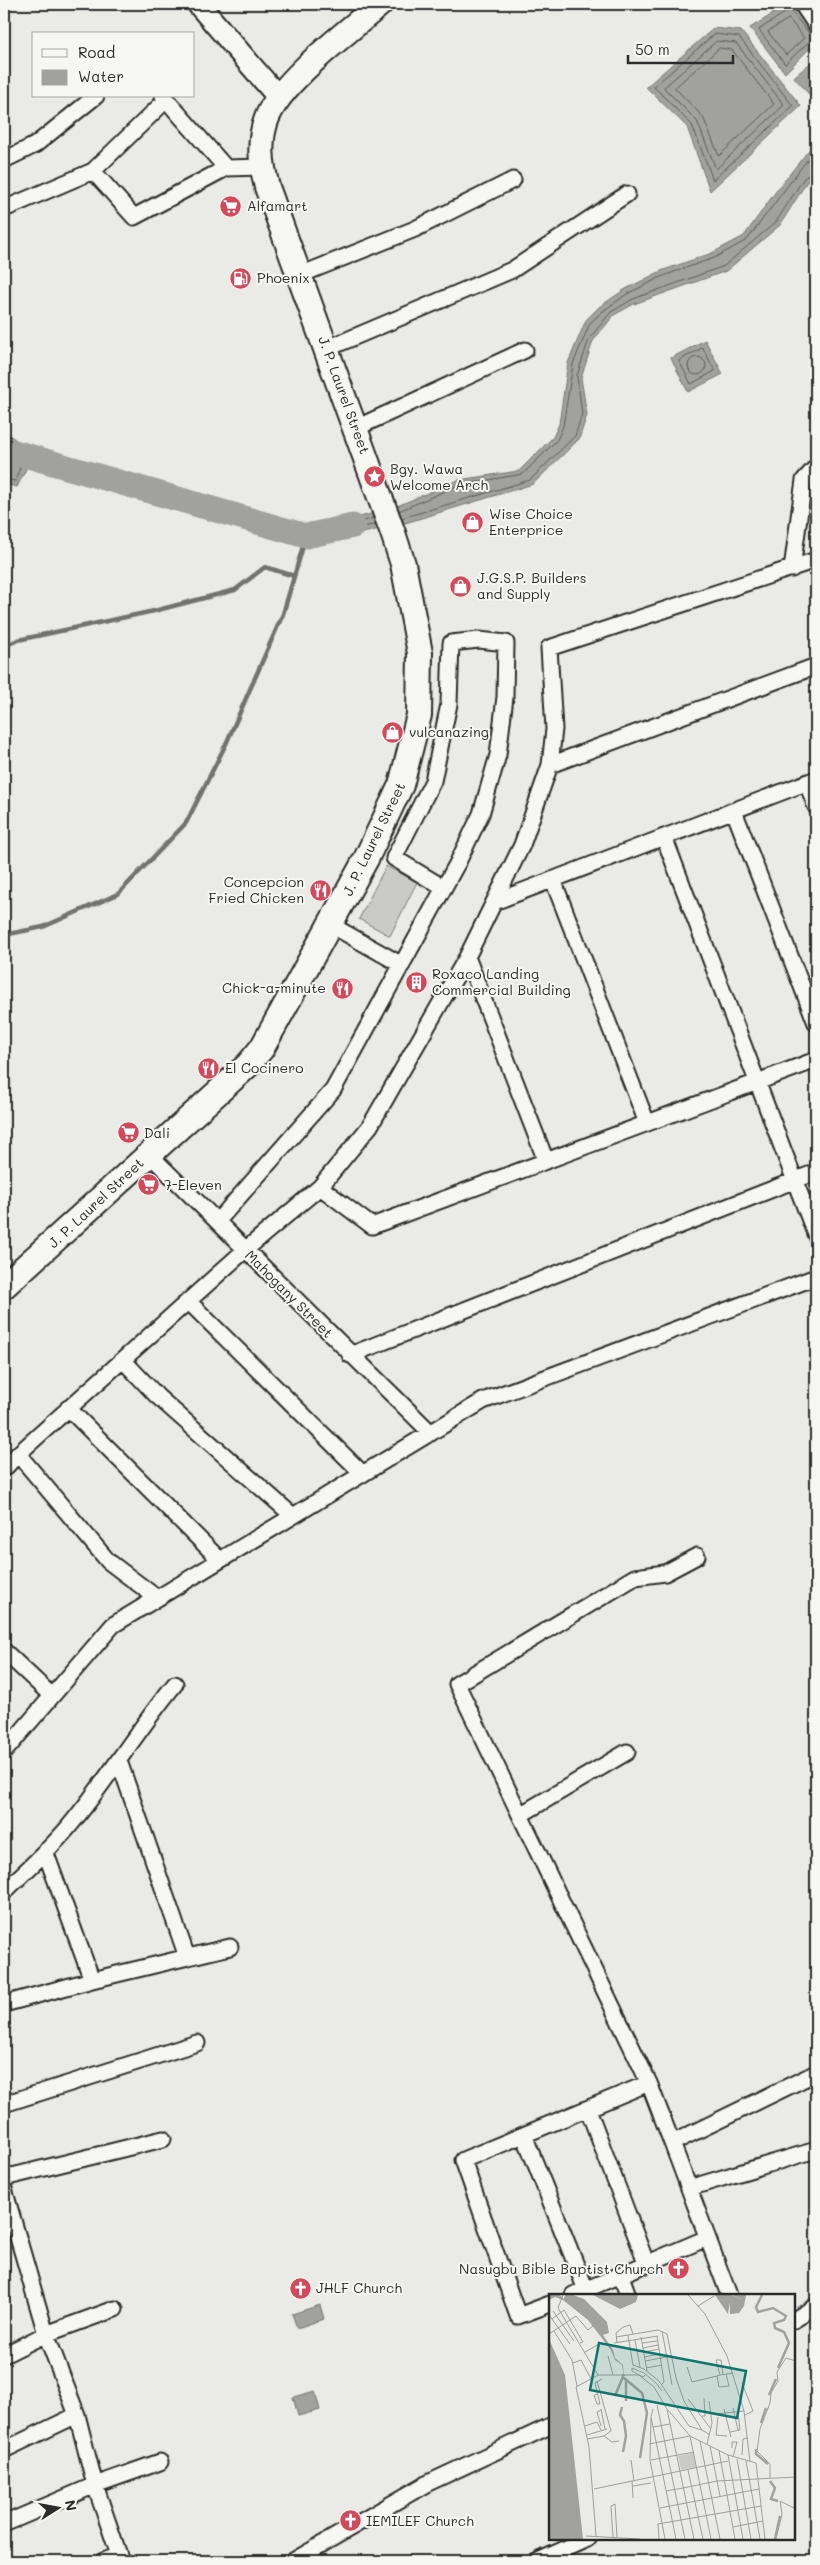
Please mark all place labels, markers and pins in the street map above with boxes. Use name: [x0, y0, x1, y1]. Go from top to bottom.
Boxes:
supermarket icon: Alfamart: [219, 194, 243, 218]
place label: Alfamart: [247, 196, 307, 215]
fuel station icon: Phoenix: [229, 266, 253, 290]
place label: Phoenix: [257, 268, 310, 287]
place label: Bgy. Wawa Welcome Arch: [390, 459, 488, 494]
place icon: Bgy. Wawa Welcome Arch: [362, 465, 386, 489]
place label: Wise Choice Enterprice: [489, 504, 573, 539]
shop icon: Wise Choice Enterprice: [461, 510, 485, 534]
place label: J.G.S.P. Builders and Supply: [477, 568, 587, 603]
shop icon: J.G.S.P. Builders and Supply: [449, 574, 473, 598]
shop icon: vulcanazing: [381, 720, 405, 744]
place label: vulcanazing: [409, 722, 489, 741]
place label: Concepcion Fried Chicken: [209, 872, 304, 907]
restaurant icon: Concepcion Fried Chicken: [308, 878, 332, 902]
place label: Roxaco Landing Commercial Building: [432, 964, 571, 999]
building icon: Roxaco Landing Commercial Building: [404, 970, 428, 994]
restaurant icon: Chick-a-minute: [330, 976, 354, 1000]
place label: Chick-a-minute: [222, 978, 326, 997]
restaurant icon: El Cocinero: [197, 1056, 221, 1080]
place label: El Cocinero: [225, 1058, 304, 1077]
supermarket icon: Dali: [116, 1121, 140, 1145]
place label: Dali: [144, 1123, 170, 1142]
supermarket icon: 7-Eleven: [136, 1173, 160, 1197]
place label: 7-Eleven: [164, 1175, 222, 1194]
church icon: Nasugbu Bible Baptist Church: [667, 2257, 691, 2281]
place label: Nasugbu Bible Baptist Church: [459, 2259, 663, 2278]
church icon: JHLF Church: [288, 2276, 312, 2300]
place label: JHLF Church: [316, 2278, 402, 2297]
church icon: IEMILEF Church: [338, 2509, 362, 2533]
place label: IEMILEF Church: [366, 2511, 474, 2530]

